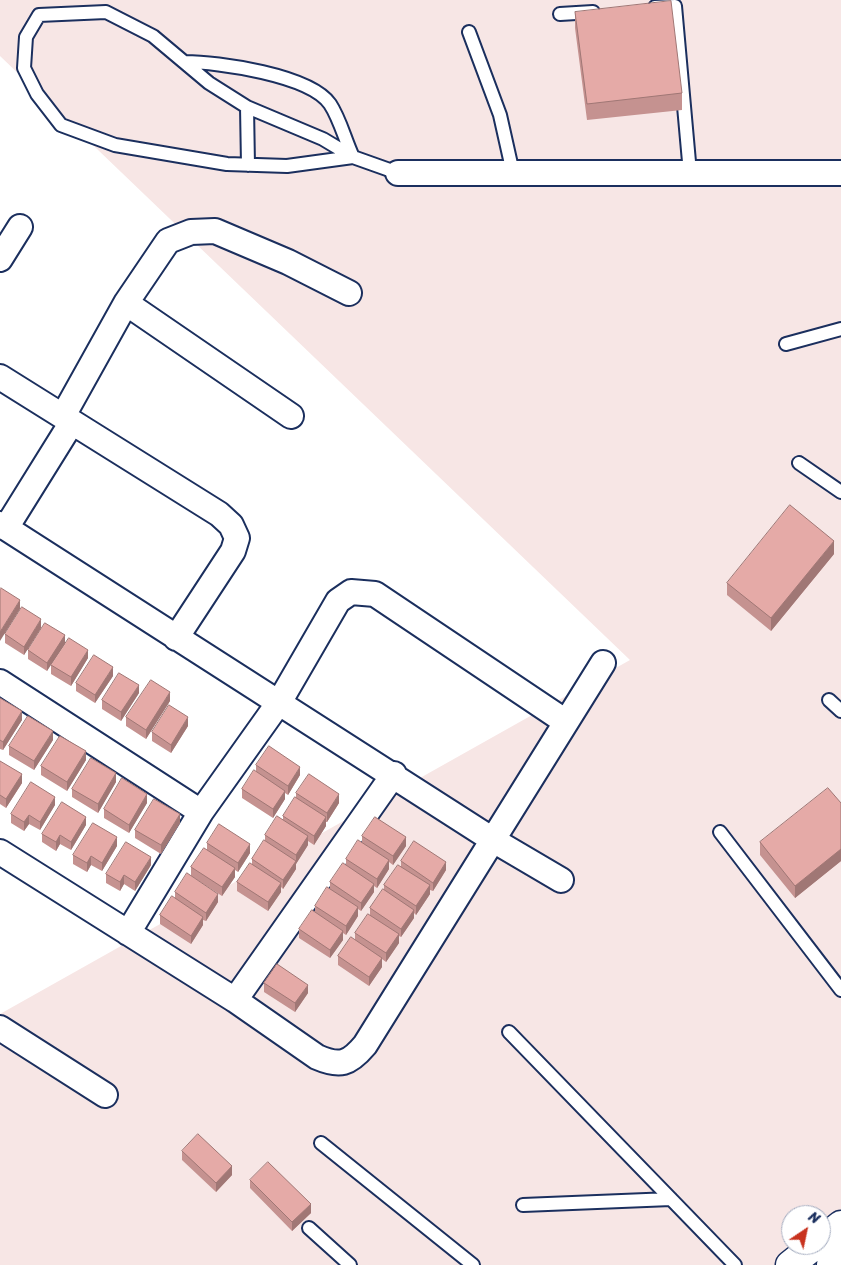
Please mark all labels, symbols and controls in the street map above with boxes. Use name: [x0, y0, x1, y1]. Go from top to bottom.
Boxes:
north arrow: [781, 1205, 831, 1255]
text: N: [803, 1205, 825, 1231]

